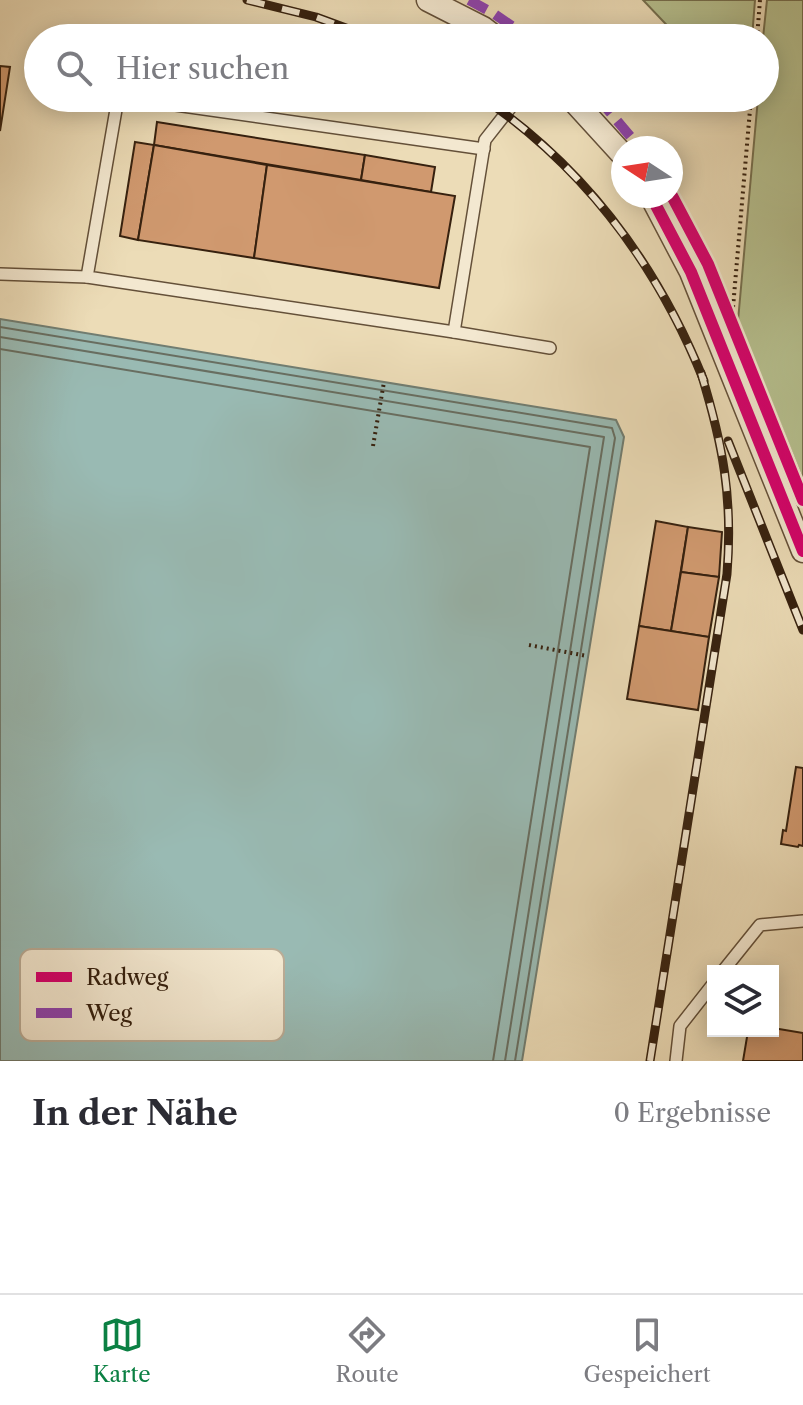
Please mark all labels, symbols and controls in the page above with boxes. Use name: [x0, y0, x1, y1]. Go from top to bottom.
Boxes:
search box: [24, 24, 779, 112]
icon: search: [52, 46, 96, 90]
text: Hier suchen: [116, 50, 289, 87]
north arrow: [611, 136, 683, 208]
legend: [20, 949, 284, 1041]
text: Radweg: [86, 964, 169, 991]
map controls: [707, 965, 779, 1037]
button: layers: [707, 965, 779, 1037]
text: Weg: [85, 1000, 133, 1027]
text: In der Nähe: [32, 1092, 238, 1134]
text: 0 Ergebnisse: [614, 1097, 771, 1129]
tab: Karte: [92, 1313, 151, 1388]
tab: Route: [336, 1313, 399, 1388]
tab: Gespeichert: [584, 1313, 711, 1388]

